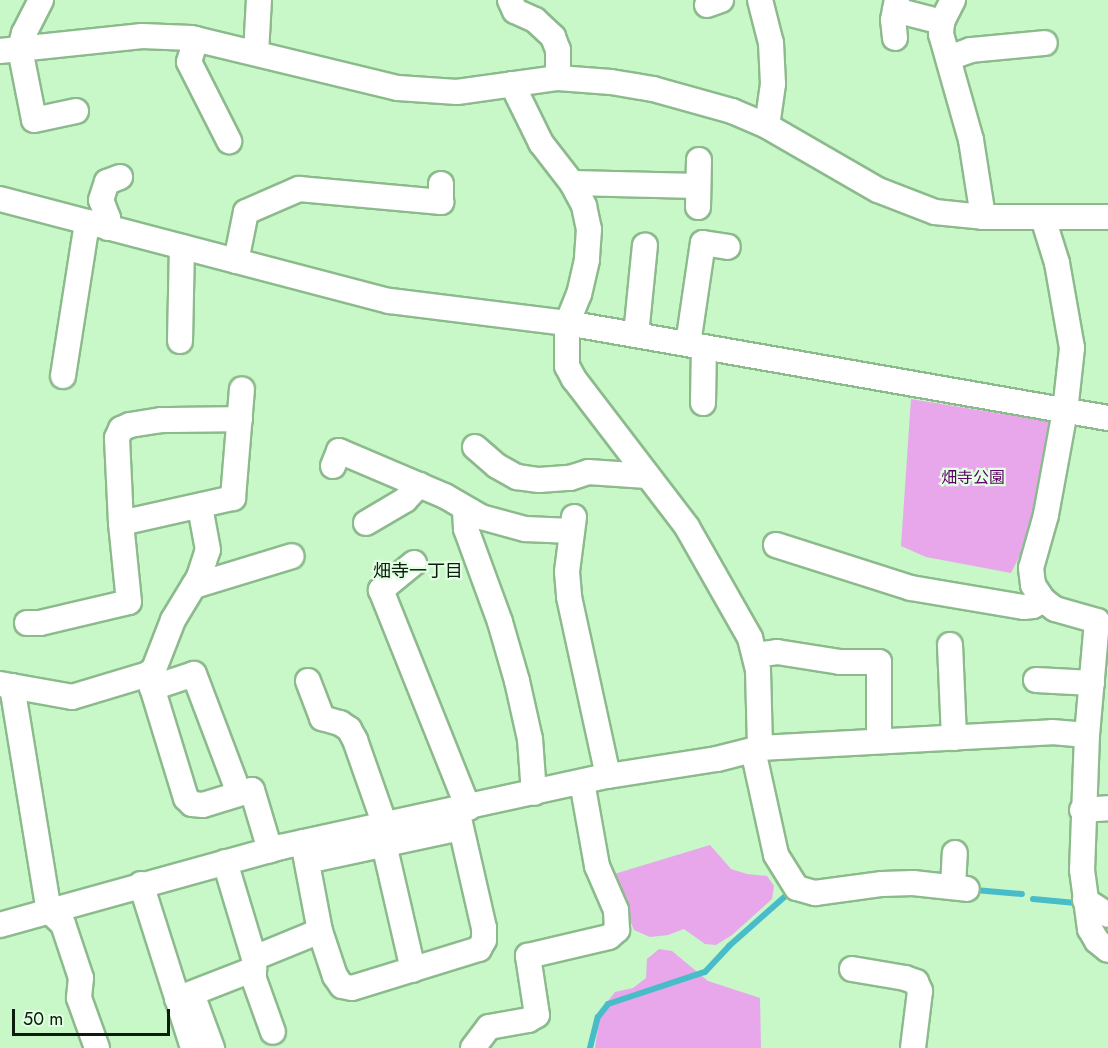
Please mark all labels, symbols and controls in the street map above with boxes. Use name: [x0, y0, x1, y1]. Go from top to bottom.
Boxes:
park label: 畑寺公園: [941, 468, 1005, 488]
district label: 畑寺一丁目: [373, 560, 463, 582]
scale bar: [15, 997, 172, 1035]
text: 50 m: [23, 1006, 63, 1032]

